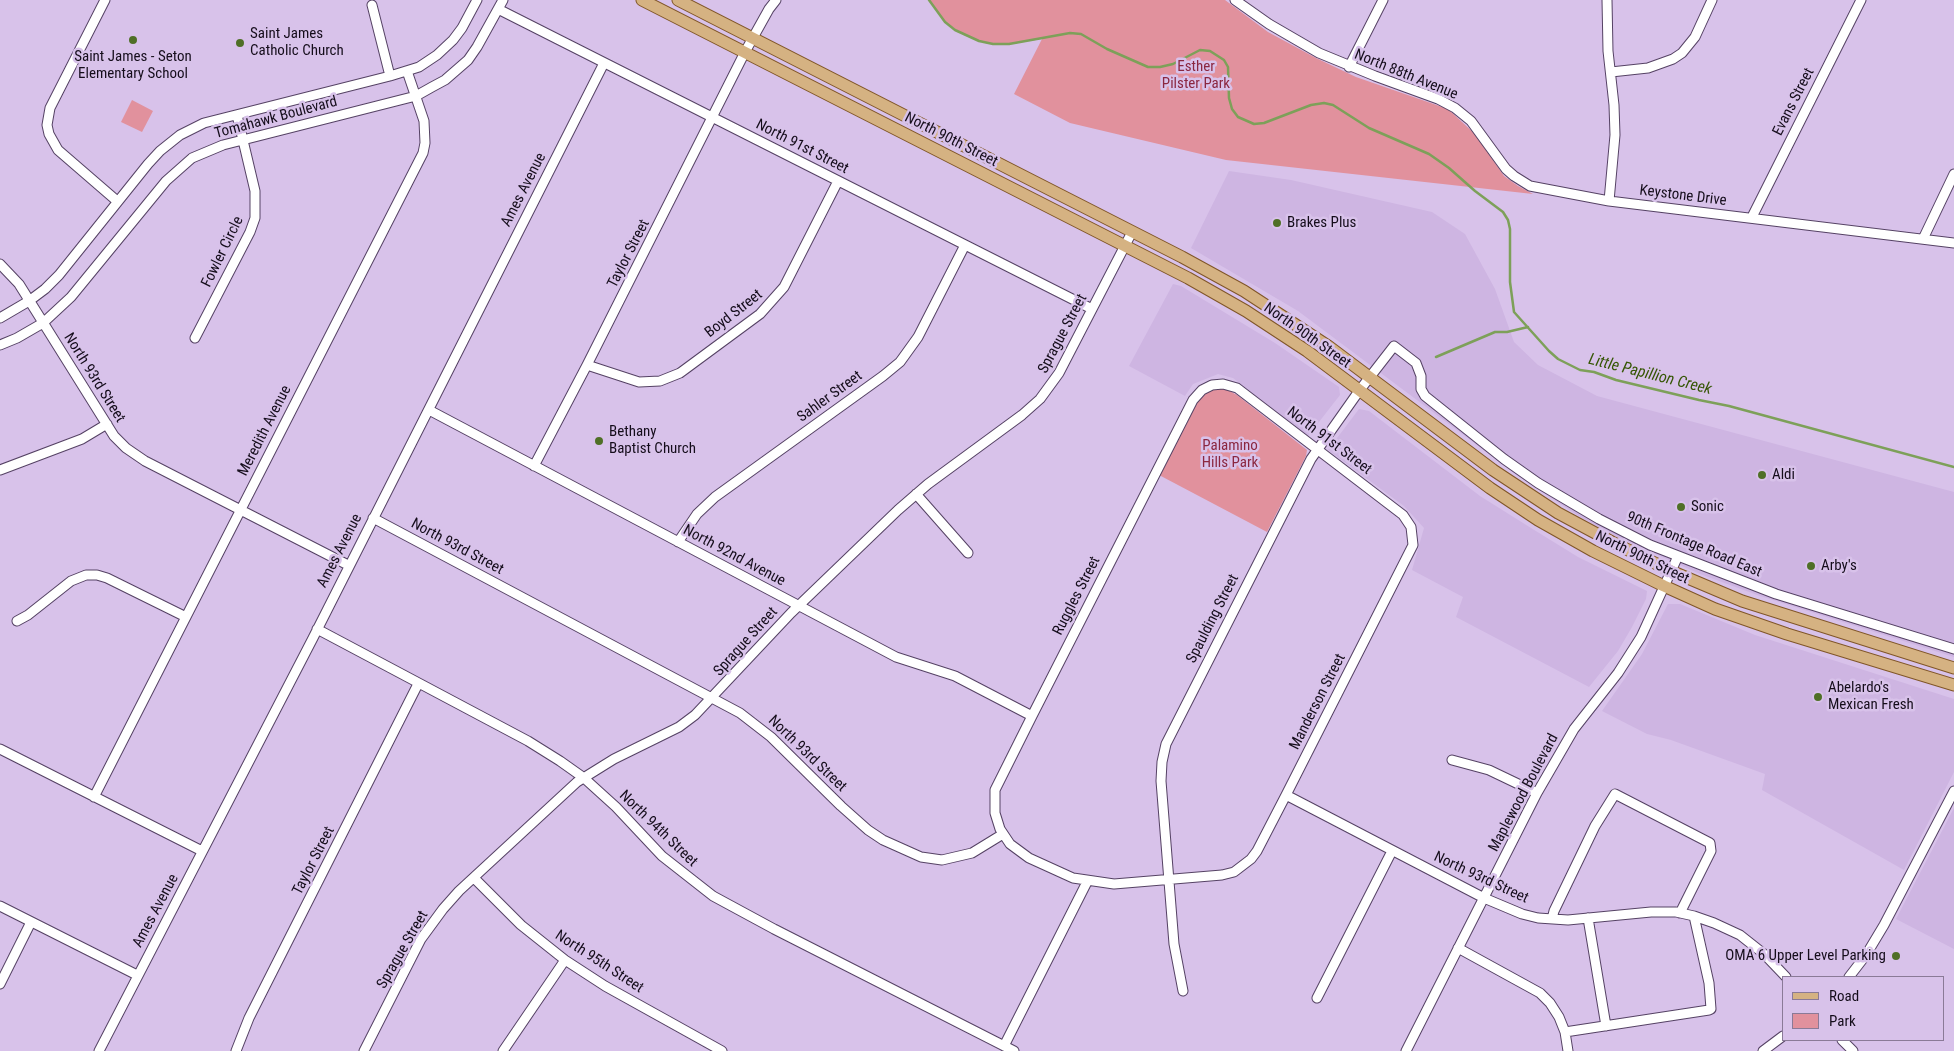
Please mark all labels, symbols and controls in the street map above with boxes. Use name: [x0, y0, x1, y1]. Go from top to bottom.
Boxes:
place label: Saint James Catholic Church: [250, 25, 344, 60]
marker: Saint James - Seton Elementary School: [127, 34, 139, 46]
marker: Saint James Catholic Church: [234, 37, 246, 49]
street label: North 88th Avenue: [1352, 46, 1460, 104]
place label: Saint James - Seton Elementary School: [74, 48, 192, 83]
park label: Esther Pilster Park: [1162, 58, 1230, 93]
street label: Evans Street: [1769, 65, 1819, 139]
street label: Tomahawk Boulevard: [213, 93, 339, 143]
street label: North 90th Street: [901, 109, 1001, 171]
street label: North 91st Street: [753, 116, 851, 178]
street label: Ames Avenue: [498, 150, 550, 230]
street label: Keystone Drive: [1638, 182, 1728, 210]
street label: Fowler Circle: [198, 214, 248, 290]
place label: Brakes Plus: [1287, 214, 1356, 232]
street label: Taylor Street: [604, 217, 654, 291]
marker: Brakes Plus: [1271, 217, 1283, 229]
street label: Boyd Street: [702, 286, 766, 342]
street label: Sprague Street: [1035, 291, 1091, 377]
street label: North 90th Street: [1260, 299, 1354, 373]
street label: North 93rd Street: [59, 330, 129, 426]
water label: Little Papillion Creek: [1586, 350, 1714, 400]
street label: Sahler Street: [794, 367, 866, 427]
street label: Meredith Avenue: [235, 383, 295, 479]
street label: North 91st Street: [1283, 403, 1375, 479]
place label: Bethany Baptist Church: [609, 423, 696, 458]
marker: Bethany Baptist Church: [593, 435, 605, 447]
park label: Palamino Hills Park: [1202, 437, 1258, 472]
place label: Aldi: [1772, 466, 1795, 484]
marker: Aldi: [1756, 469, 1768, 481]
place label: Sonic: [1691, 498, 1724, 516]
marker: Sonic: [1675, 501, 1687, 513]
street label: 90th Frontage Road East: [1624, 508, 1764, 582]
street label: Ames Avenue: [314, 511, 366, 591]
street label: North 93rd Street: [408, 515, 506, 579]
street label: North 92nd Avenue: [680, 522, 788, 590]
street label: North 90th Street: [1592, 528, 1692, 588]
street label: Ruggles Street: [1049, 554, 1105, 638]
place label: Arby's: [1821, 557, 1857, 575]
marker: Arby's: [1805, 560, 1817, 572]
street label: Spaulding Street: [1183, 572, 1243, 666]
street label: Sprague Street: [710, 604, 782, 680]
street label: Manderson Street: [1286, 651, 1350, 753]
place label: Abelardo's Mexican Fresh: [1828, 679, 1914, 714]
marker: Abelardo's Mexican Fresh: [1812, 691, 1824, 703]
street label: North 93rd Street: [764, 712, 850, 796]
street label: Maplewood Boulevard: [1485, 731, 1563, 855]
street label: North 94th Street: [615, 787, 701, 871]
street label: Taylor Street: [289, 824, 339, 898]
street label: North 93rd Street: [1431, 848, 1531, 908]
street label: Ames Avenue: [129, 871, 183, 951]
street label: Sprague Street: [373, 908, 433, 992]
street label: North 95th Street: [551, 927, 647, 997]
place label: OMA 6 Upper Level Parking: [1725, 947, 1886, 965]
marker: OMA 6 Upper Level Parking: [1890, 950, 1902, 962]
legend: [1782, 976, 1944, 1041]
text: Road: [1829, 987, 1859, 1005]
text: Park: [1829, 1012, 1856, 1030]

